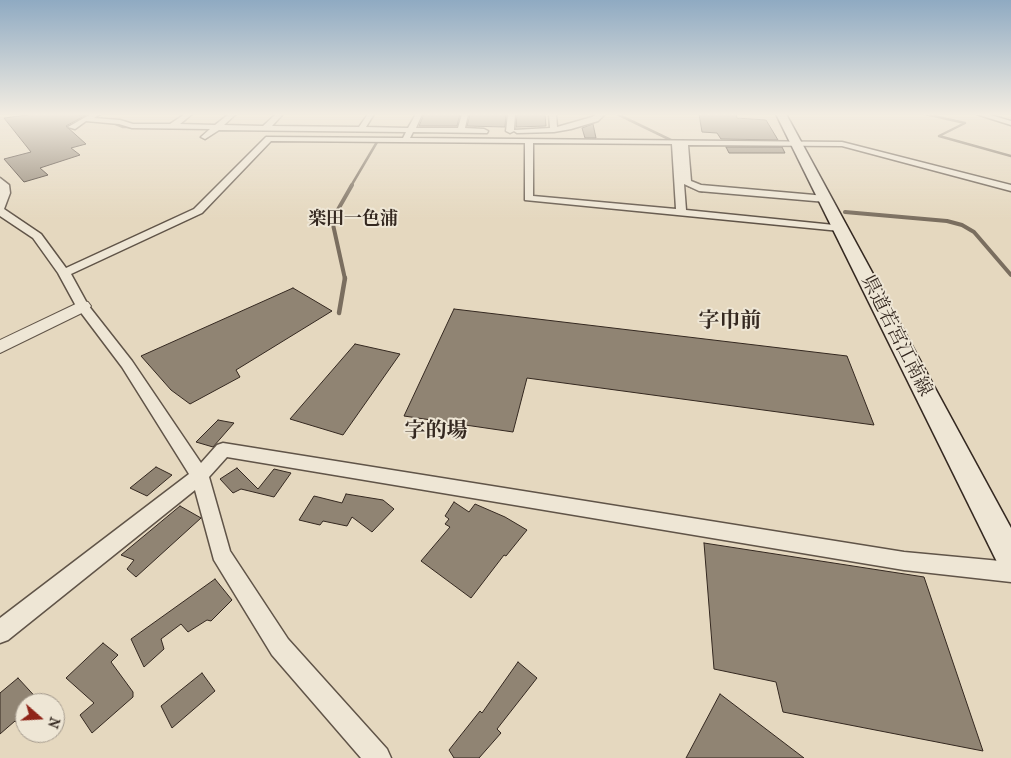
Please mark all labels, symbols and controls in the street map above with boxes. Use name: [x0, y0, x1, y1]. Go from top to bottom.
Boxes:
district label: 楽田一色浦: [308, 209, 398, 231]
street label: 県道若宮江南線: [856, 272, 936, 400]
district label: 字巾前: [699, 309, 761, 335]
district label: 字的場: [405, 419, 467, 445]
north arrow: [15, 693, 65, 743]
text: N: [44, 715, 63, 731]

